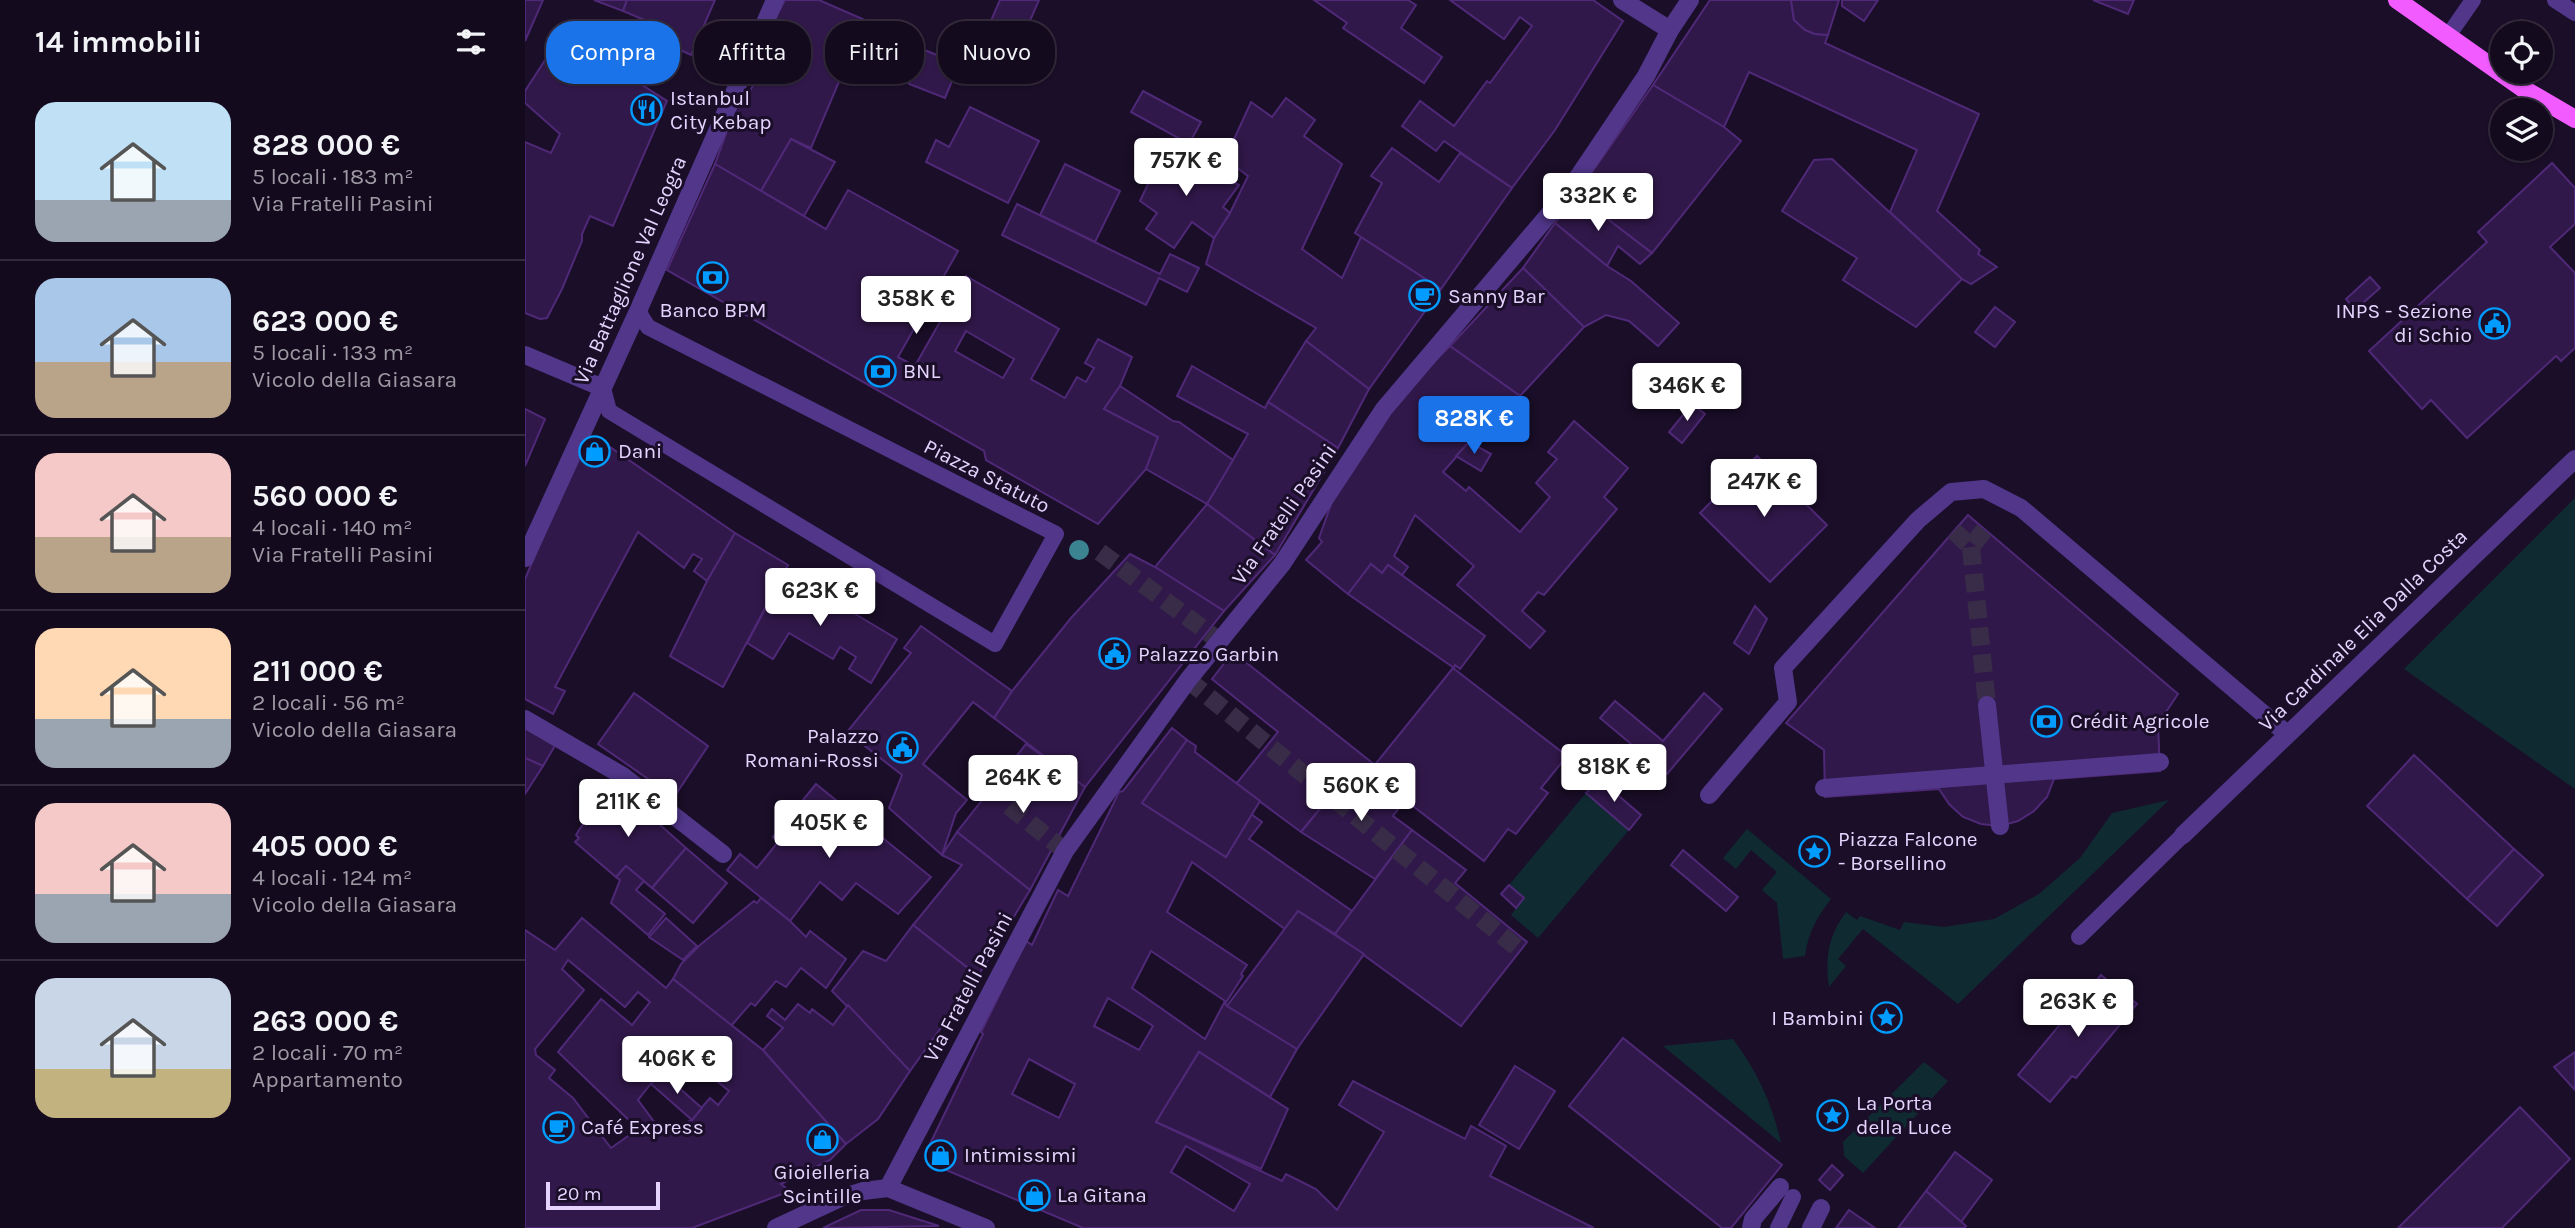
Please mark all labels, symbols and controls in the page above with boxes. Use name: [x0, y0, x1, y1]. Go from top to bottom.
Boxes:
chip: Compra: [546, 21, 680, 84]
chip: Affitta: [694, 21, 811, 84]
chip: Filtri: [825, 21, 924, 84]
chip: Nuovo: [938, 21, 1055, 84]
map controls: [2490, 21, 2553, 161]
button: locate: [2490, 21, 2553, 84]
icon: filters: [452, 23, 490, 61]
text: 14 immobili: [35, 24, 202, 60]
place label: Istanbul City Kebap: [670, 86, 772, 134]
restaurant icon: Istanbul City Kebap: [630, 93, 664, 127]
button: layers: [2490, 98, 2553, 161]
text: 828 000 €: [252, 127, 400, 163]
icon: home: [91, 130, 175, 214]
pin: 757K €: [1129, 138, 1243, 198]
text: 757K €: [1150, 147, 1222, 174]
street label: Via Battaglione Val Leogra: [569, 152, 691, 388]
text: 5 locali · 183 m²: [252, 163, 414, 190]
pin: 332K €: [1541, 174, 1655, 233]
text: 332K €: [1559, 182, 1637, 209]
text: Via Fratelli Pasini: [252, 190, 434, 217]
bank icon: Banco BPM: [696, 261, 730, 295]
pin: 358K €: [859, 276, 973, 336]
cafe icon: Sanny Bar: [1408, 279, 1442, 313]
place label: Sanny Bar: [1448, 284, 1545, 308]
text: 358K €: [877, 285, 955, 312]
place label: Banco BPM: [659, 298, 767, 322]
place label: INPS - Sezione di Schio: [2336, 299, 2472, 347]
text: 623 000 €: [252, 303, 398, 339]
icon: home: [91, 306, 175, 390]
public building icon: INPS - Sezione di Schio: [2478, 306, 2512, 340]
text: 5 locali · 133 m²: [252, 339, 413, 366]
bank icon: BNL: [863, 354, 897, 388]
place label: BNL: [903, 359, 940, 383]
pin: 346K €: [1630, 364, 1744, 423]
text: Vicolo della Giasara: [252, 366, 457, 393]
text: 346K €: [1648, 372, 1726, 399]
pin: 828K €: [1417, 396, 1531, 456]
text: 828K €: [1434, 405, 1514, 432]
shop icon: Dani: [578, 434, 612, 468]
street label: Piazza Statuto: [920, 434, 1054, 518]
place label: Dani: [618, 439, 662, 463]
street label: Via Fratelli Pasini: [1227, 439, 1341, 589]
pin: 247K €: [1707, 460, 1821, 519]
text: 247K €: [1727, 468, 1801, 495]
text: 560 000 €: [252, 478, 398, 514]
icon: home: [91, 481, 175, 565]
text: 4 locali · 140 m²: [252, 514, 412, 541]
street label: Via Cardinale Elia Dalla Costa: [2254, 524, 2472, 736]
text: Via Fratelli Pasini: [252, 541, 434, 568]
pin: 623K €: [763, 568, 877, 628]
text: 623K €: [781, 577, 859, 604]
public building icon: Palazzo Garbin: [1098, 637, 1132, 671]
place label: Palazzo Garbin: [1138, 642, 1279, 666]
text: 211 000 €: [252, 653, 383, 689]
icon: home: [91, 656, 175, 740]
text: 2 locali · 56 m²: [252, 689, 405, 716]
bank icon: Crédit Agricole: [2030, 704, 2064, 738]
place label: Crédit Agricole: [2070, 709, 2210, 733]
text: Vicolo della Giasara: [252, 716, 457, 743]
place label: Palazzo Romani-Rossi: [745, 724, 879, 772]
public building icon: Palazzo Romani-Rossi: [885, 731, 919, 765]
pin: 818K €: [1557, 744, 1671, 804]
text: 818K €: [1577, 753, 1651, 780]
pin: 264K €: [966, 756, 1080, 815]
text: 264K €: [985, 764, 1062, 791]
pin: 560K €: [1304, 764, 1418, 823]
text: 560K €: [1322, 772, 1400, 799]
pin: 211K €: [571, 780, 685, 839]
text: 211K €: [595, 788, 661, 815]
pin: 405K €: [772, 800, 886, 860]
text: 405K €: [790, 809, 868, 836]
place label: Piazza Falcone - Borsellino: [1838, 827, 1978, 875]
text: 405 000 €: [252, 828, 397, 864]
icon: home: [91, 831, 175, 915]
place icon: Piazza Falcone - Borsellino: [1798, 834, 1832, 868]
text: 4 locali · 124 m²: [252, 864, 412, 891]
text: Vicolo della Giasara: [252, 891, 457, 918]
street label: Via Fratelli Pasini: [918, 908, 1018, 1066]
pin: 263K €: [2021, 979, 2135, 1039]
text: 263K €: [2039, 988, 2117, 1015]
place icon: I Bambini: [1870, 1001, 1904, 1035]
text: 263 000 €: [252, 1003, 398, 1039]
icon: home: [91, 1006, 175, 1090]
place label: I Bambini: [1771, 1006, 1864, 1030]
pin: 406K €: [620, 1036, 734, 1096]
text: 2 locali · 70 m²: [252, 1039, 403, 1066]
text: 406K €: [638, 1045, 716, 1072]
text: Appartamento: [252, 1066, 403, 1093]
place label: La Porta della Luce: [1856, 1091, 1952, 1139]
place icon: La Porta della Luce: [1816, 1098, 1850, 1132]
cafe icon: Café Express: [541, 1110, 575, 1144]
place label: Café Express: [581, 1115, 704, 1139]
shop icon: Gioielleria Scintille: [805, 1123, 839, 1157]
shop icon: Intimissimi: [924, 1138, 958, 1172]
place label: Intimissimi: [964, 1143, 1077, 1167]
place label: Gioielleria Scintille: [774, 1160, 870, 1208]
shop icon: La Gitana: [1017, 1178, 1051, 1212]
scale bar: [546, 1179, 660, 1211]
text: 20 m: [557, 1183, 602, 1205]
place label: La Gitana: [1057, 1183, 1147, 1207]

